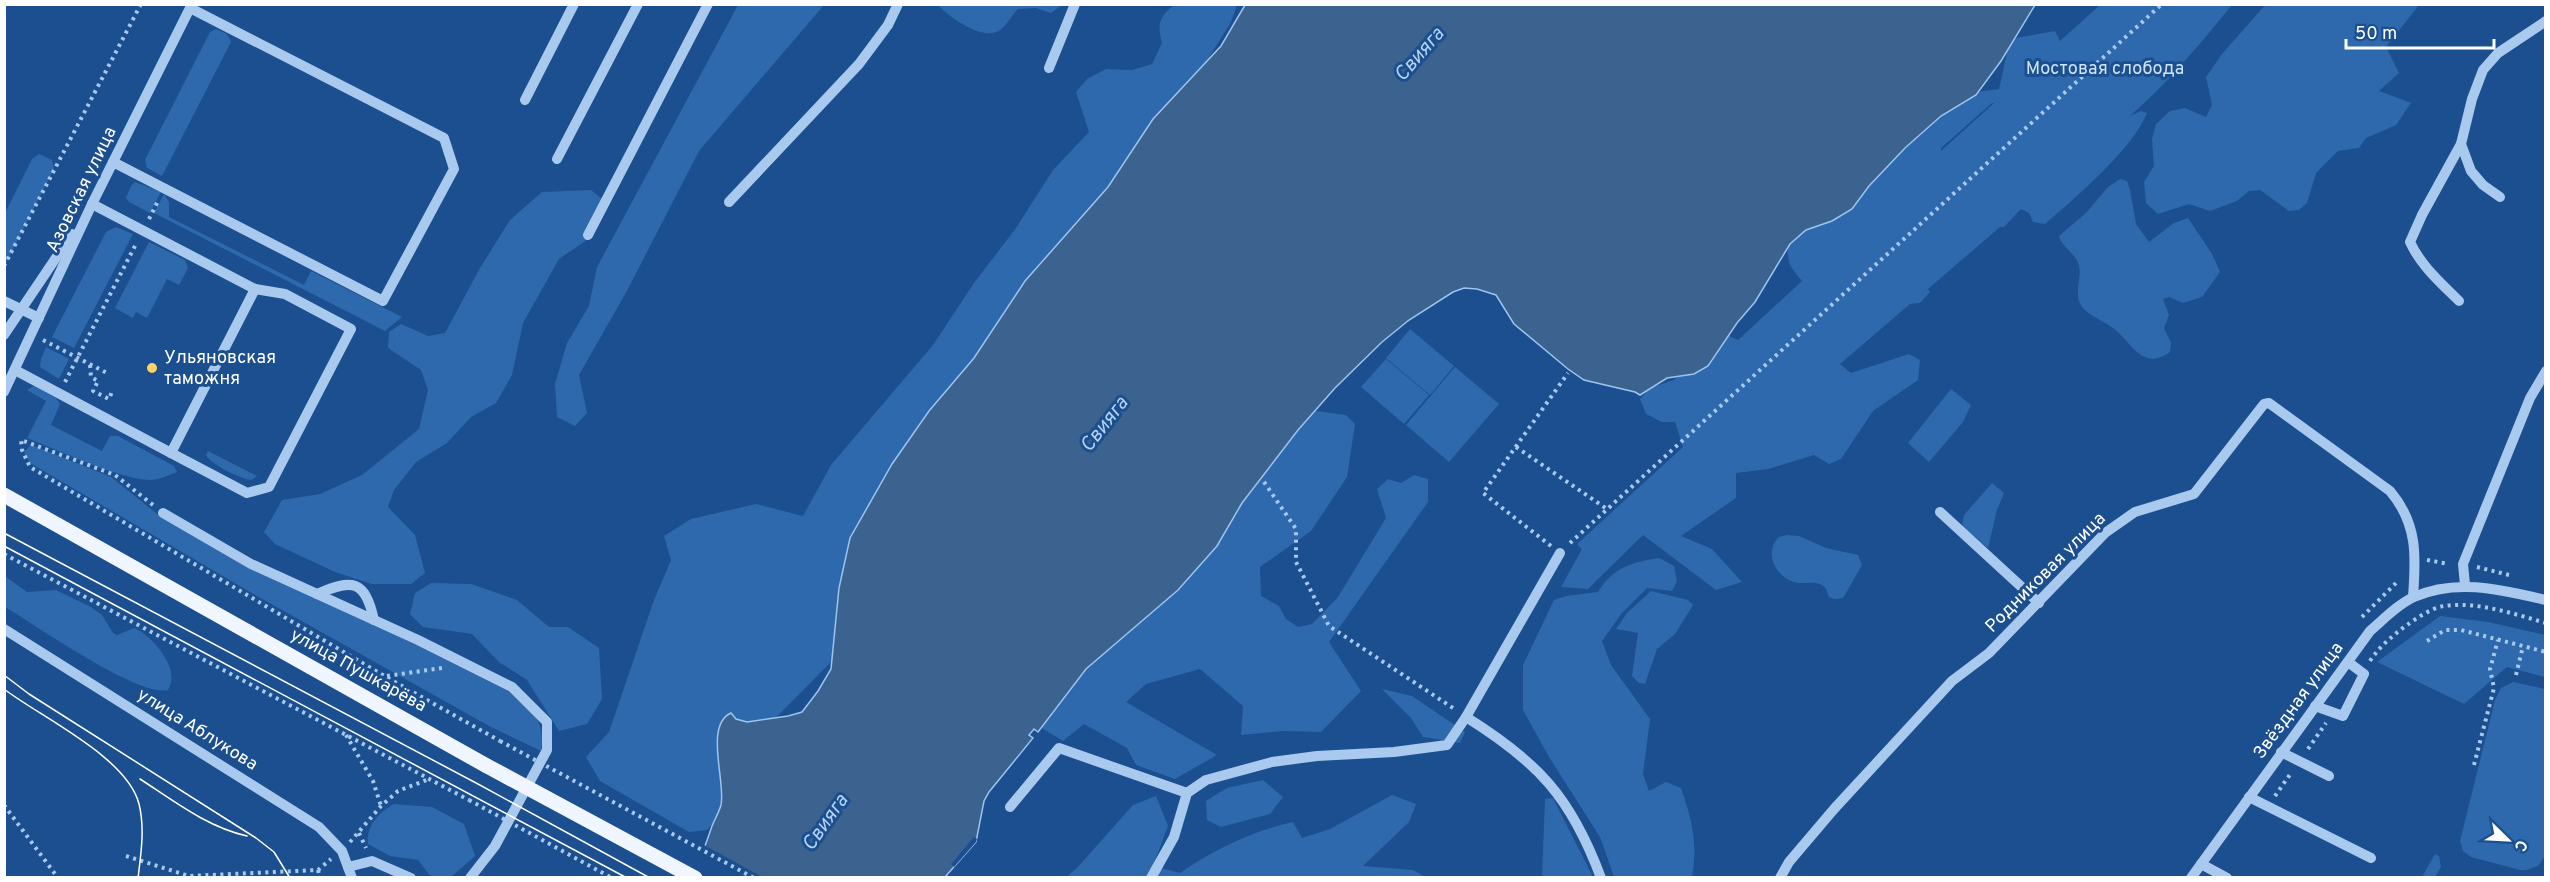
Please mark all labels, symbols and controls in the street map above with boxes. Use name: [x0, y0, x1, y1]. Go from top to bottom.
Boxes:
scale bar: [2346, 12, 2494, 50]
water label: Свияга: [1389, 22, 1451, 88]
text: 50 m: [2355, 23, 2397, 46]
park label: Мостовая слобода: [2026, 58, 2184, 81]
street label: Азовская улица: [42, 123, 122, 257]
place label: Ульяновская таможня: [164, 347, 276, 391]
marker: Ульяновская таможня: [145, 361, 159, 375]
water label: Свияга: [1075, 391, 1135, 458]
street label: Родниковая улица: [1981, 508, 2111, 638]
street label: улица Пушкарёва: [286, 624, 430, 718]
street label: Звёздная улица: [2249, 638, 2349, 764]
street label: улица Аблукова: [132, 684, 262, 776]
water label: Свияга: [797, 789, 855, 857]
north arrow: [2478, 810, 2538, 870]
text: С: [2509, 837, 2531, 854]

